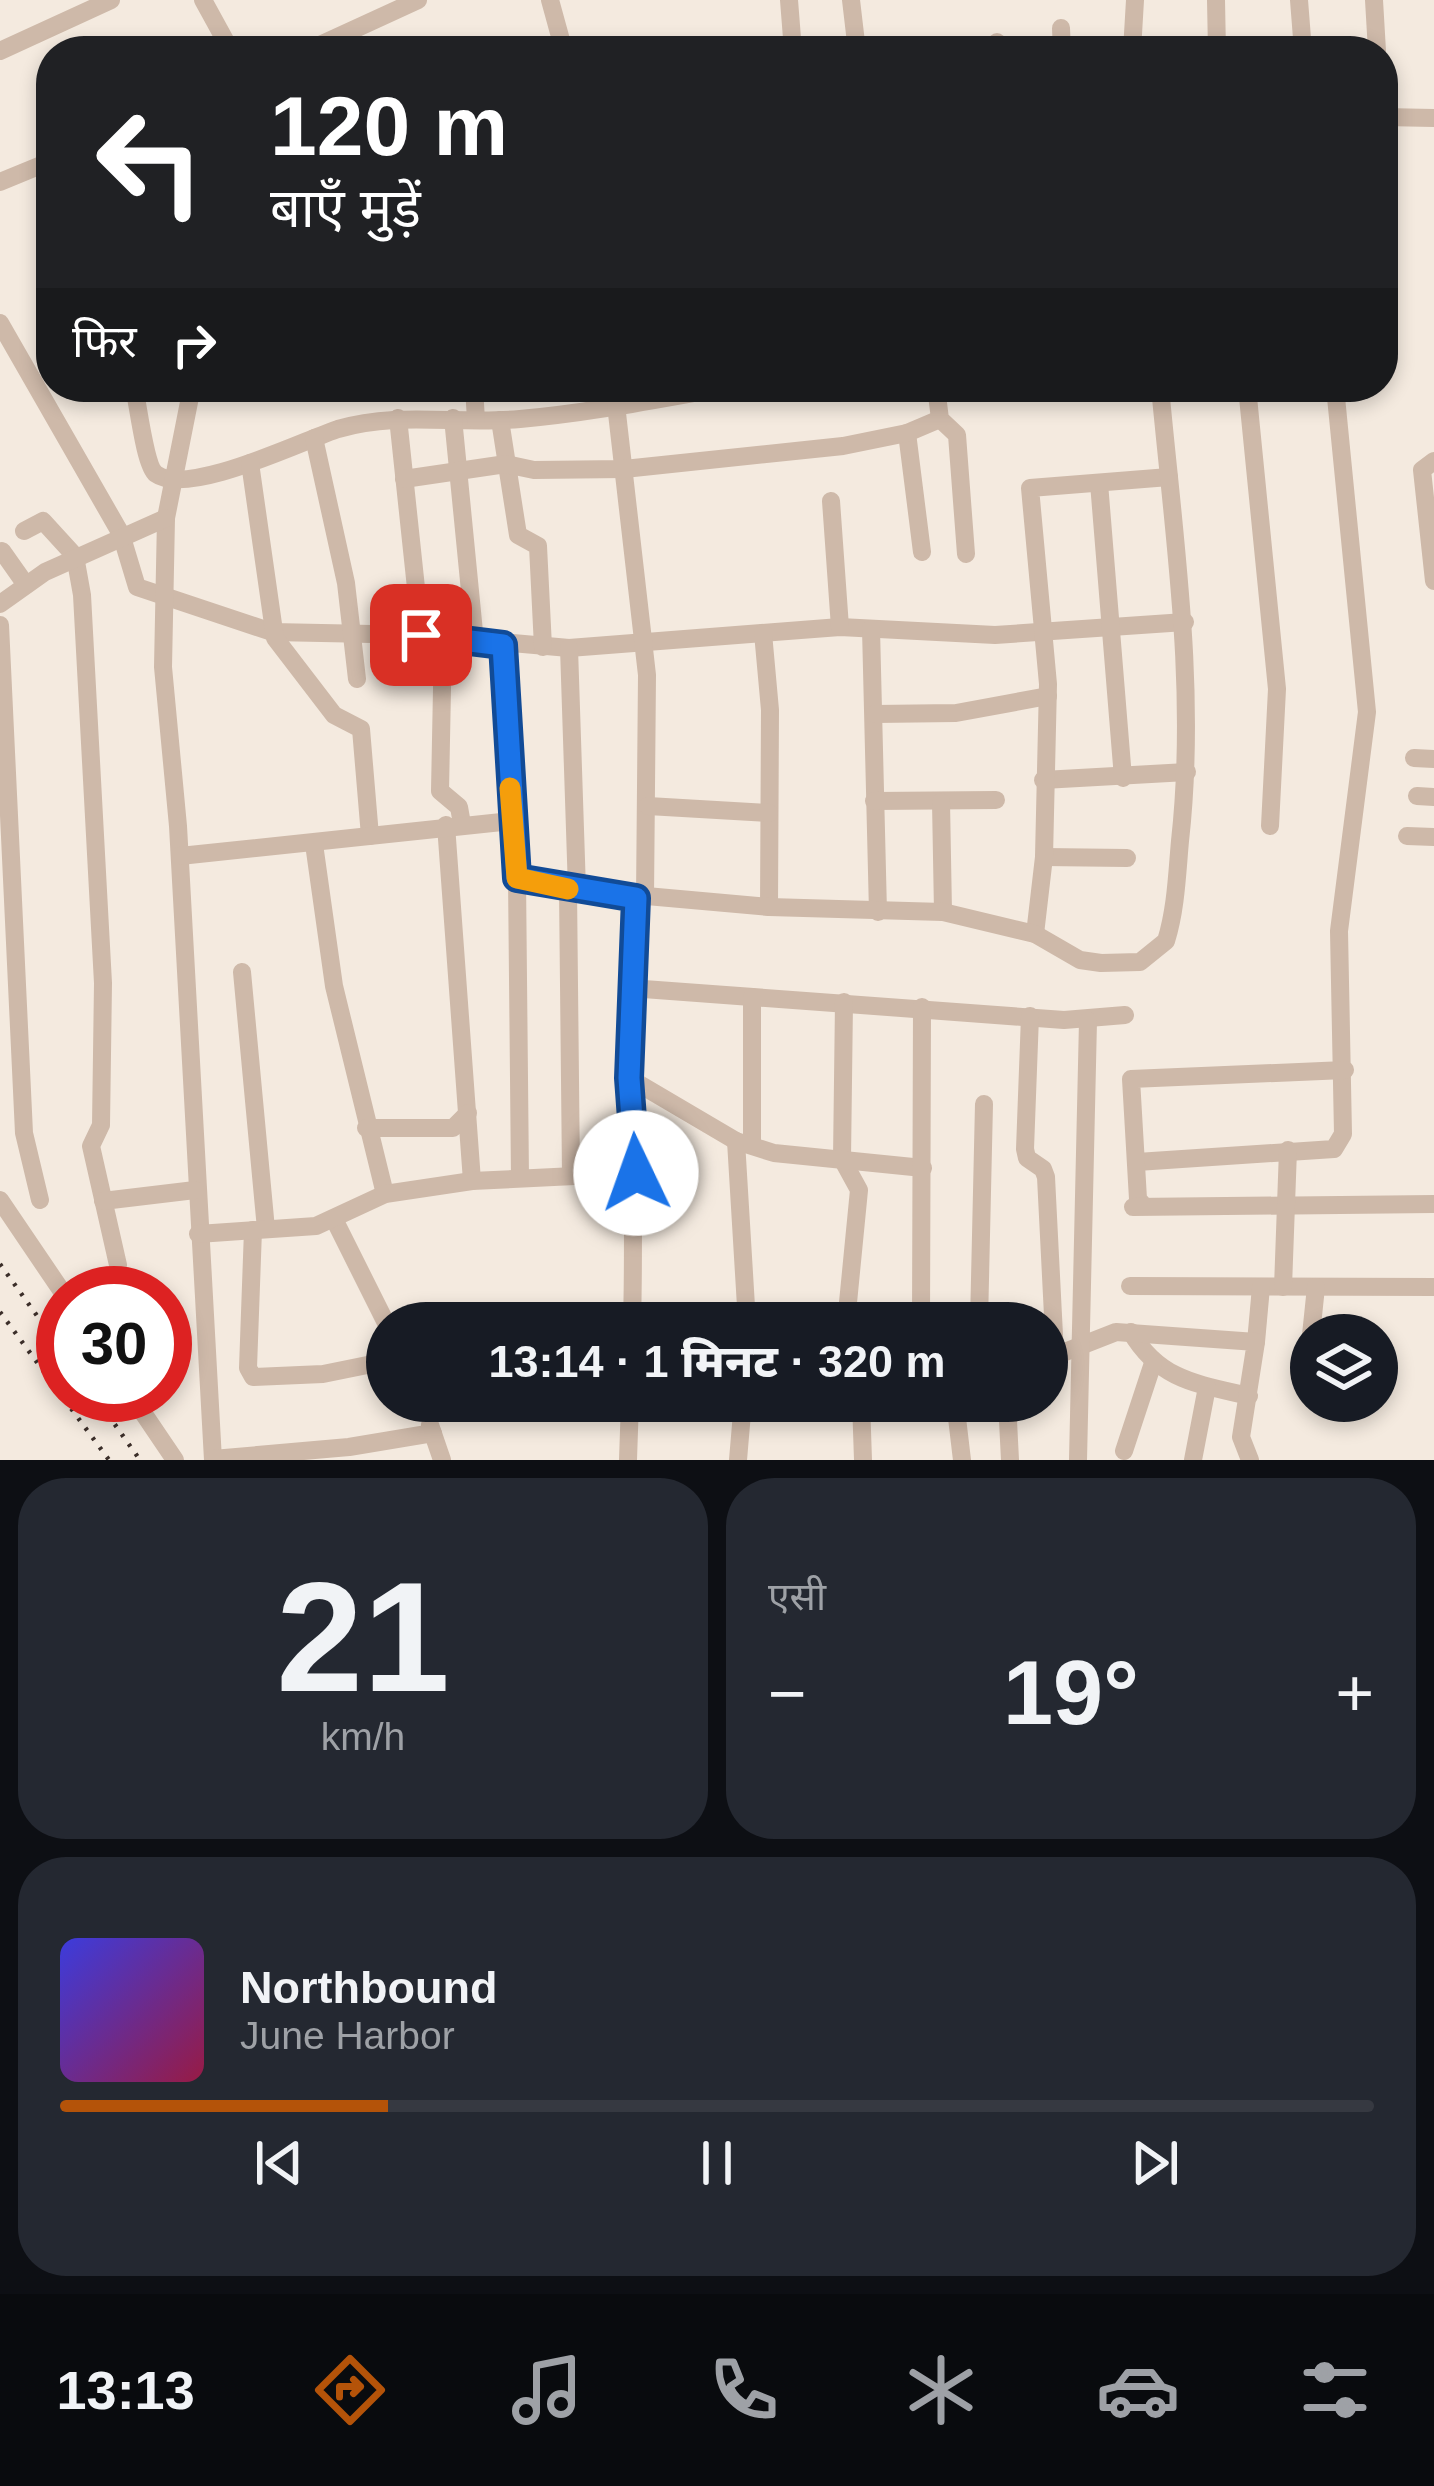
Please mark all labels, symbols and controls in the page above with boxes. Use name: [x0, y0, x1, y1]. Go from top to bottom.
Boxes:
text: 120 m: [270, 79, 508, 173]
icon: left: [72, 84, 228, 240]
text: बाएँ मुड़ें: [270, 178, 421, 238]
icon: right: [161, 312, 227, 378]
text: फिर: [72, 316, 137, 367]
pin: [370, 584, 472, 686]
icon: arrive: [388, 602, 454, 668]
position arrow: [573, 1110, 699, 1236]
speed limit sign: 30: [36, 1266, 192, 1422]
map controls: [1290, 1314, 1398, 1422]
button: layers: [1290, 1314, 1398, 1422]
text: 13:14 · 1 मिनट · 320 m: [488, 1336, 946, 1387]
text: 21: [276, 1550, 450, 1724]
text: एसी: [768, 1575, 826, 1618]
text: 19°: [1003, 1643, 1139, 1743]
text: −: [768, 1656, 807, 1730]
text: +: [1335, 1656, 1374, 1730]
text: km/h: [321, 1715, 405, 1758]
text: Northbound: [240, 1962, 497, 2013]
text: June Harbor: [240, 2014, 455, 2057]
icon: previous: [246, 2130, 312, 2196]
icon: pause: [684, 2130, 750, 2196]
icon: next: [1122, 2130, 1188, 2196]
icon: directions: [308, 2348, 392, 2432]
icon: music: [505, 2348, 589, 2432]
icon: phone: [702, 2348, 786, 2432]
icon: climate: [899, 2348, 983, 2432]
icon: car: [1096, 2348, 1180, 2432]
icon: filters: [1293, 2348, 1377, 2432]
text: 13:13: [57, 2360, 195, 2420]

